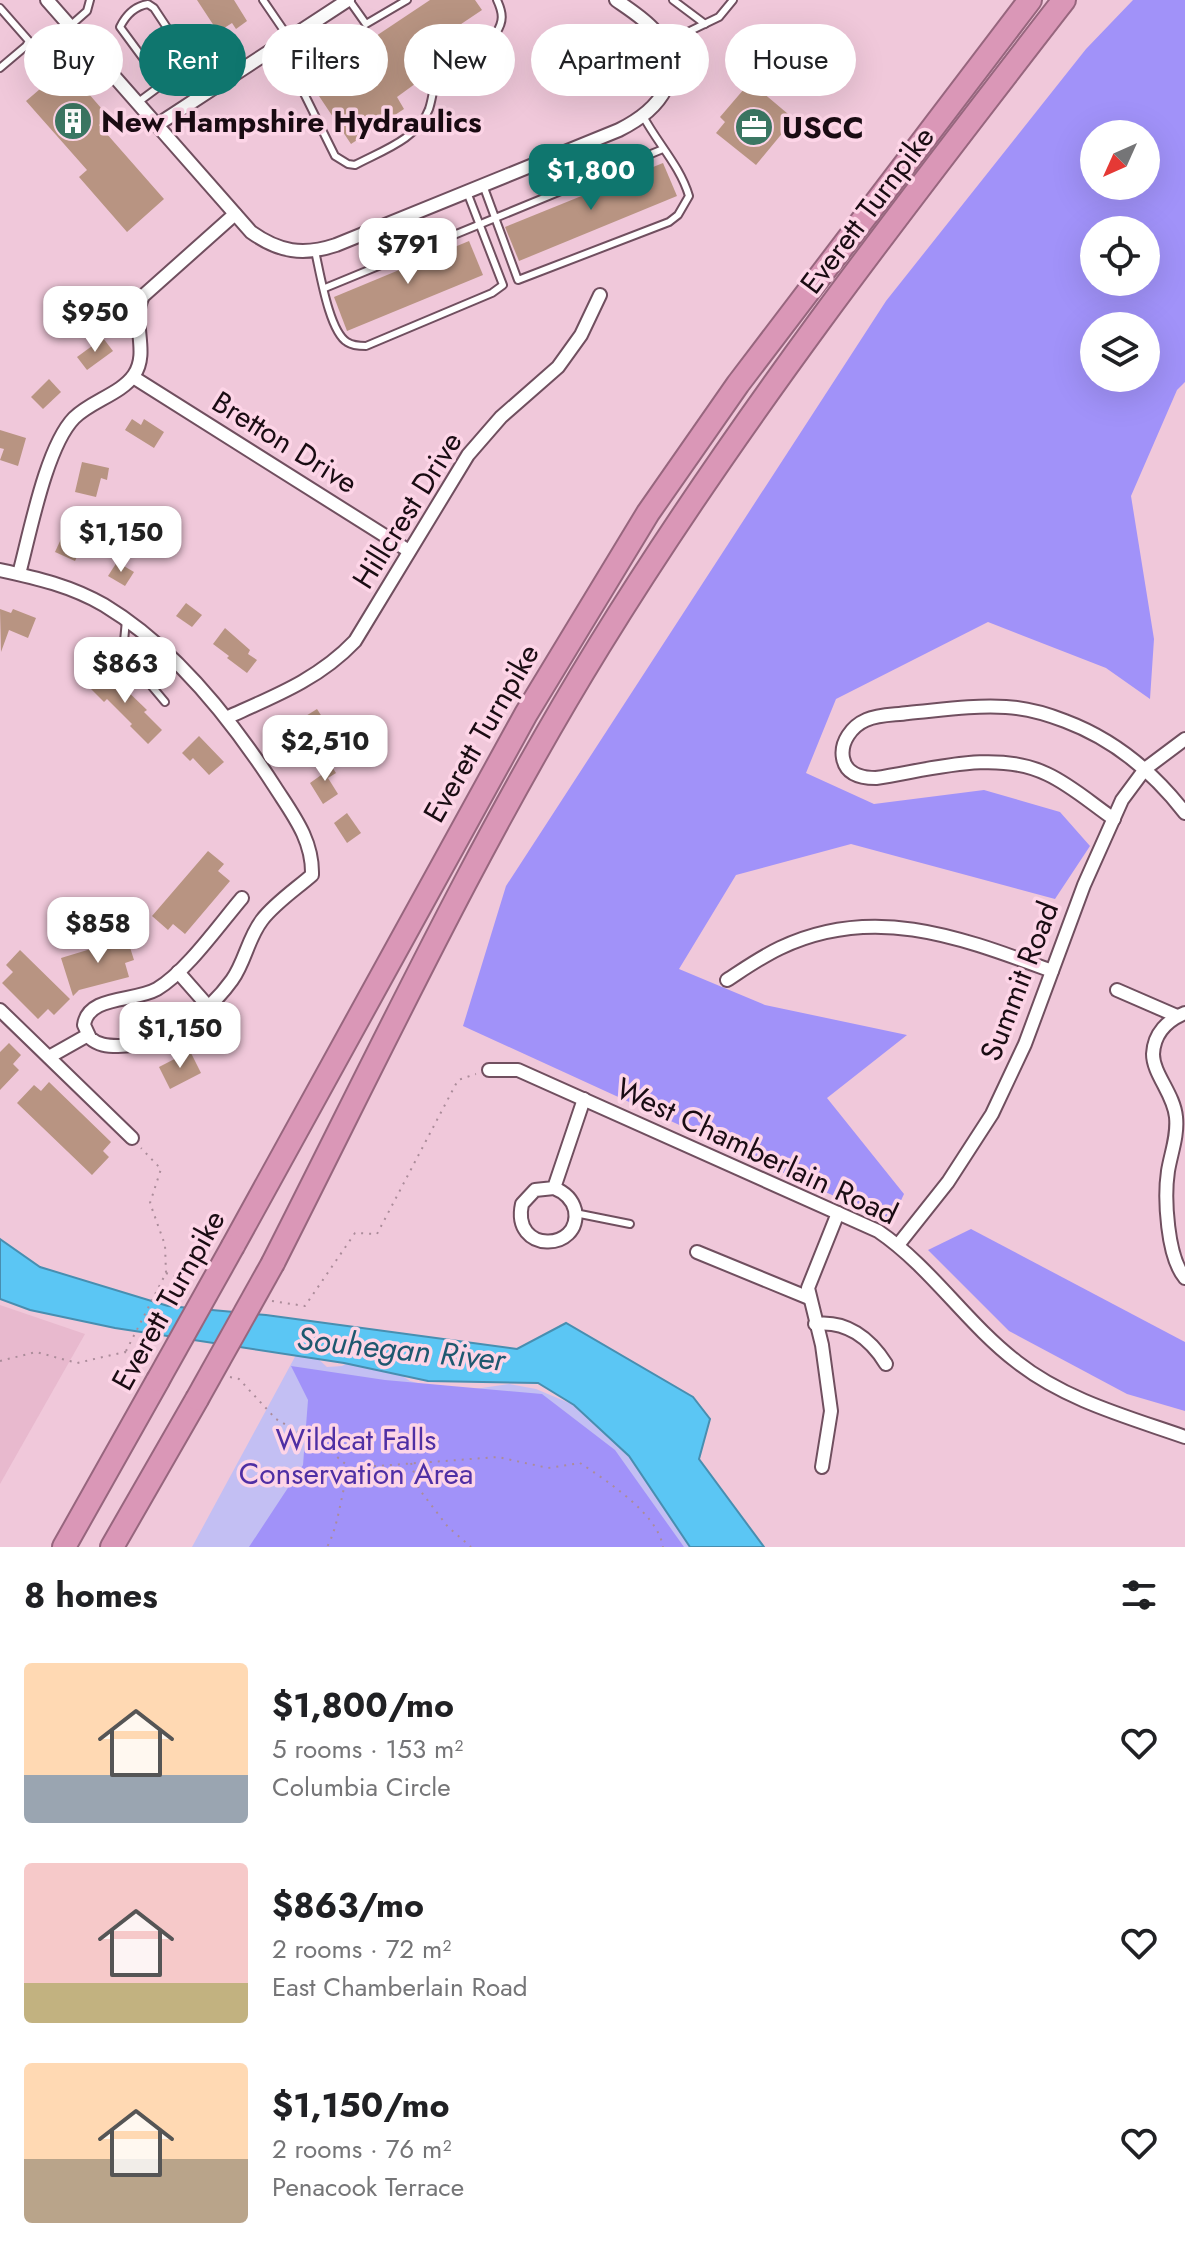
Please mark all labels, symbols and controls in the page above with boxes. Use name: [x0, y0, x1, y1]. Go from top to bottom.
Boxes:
chip: Buy: [24, 24, 123, 96]
chip: Rent: [139, 24, 246, 96]
chip: Filters: [262, 24, 388, 96]
chip: New: [404, 24, 515, 96]
chip: Apartment: [531, 24, 709, 96]
chip: House: [725, 24, 856, 96]
building icon: New Hampshire Hydraulics: [52, 100, 94, 142]
place label: New Hampshire Hydraulics: [101, 100, 482, 143]
office icon: USCC: [733, 106, 775, 148]
place label: USCC: [782, 106, 864, 149]
street label: Everett Turnpike: [790, 117, 944, 303]
north arrow: [1080, 120, 1160, 200]
map controls: [1080, 120, 1160, 392]
pin: $1,800: [526, 144, 656, 212]
text: $1,800: [547, 151, 635, 189]
button: locate: [1080, 216, 1160, 296]
pin: $791: [361, 218, 455, 286]
text: $791: [377, 225, 439, 263]
pin: $950: [48, 286, 142, 354]
text: $950: [61, 293, 129, 331]
button: layers: [1080, 312, 1160, 392]
street label: Bretton Drive: [204, 380, 366, 504]
street label: Hillcrest Drive: [342, 423, 472, 597]
pin: $1,150: [56, 506, 186, 574]
text: $1,150: [78, 513, 164, 551]
street label: Everett Turnpike: [412, 636, 550, 830]
pin: $863: [78, 637, 172, 705]
text: $863: [92, 644, 158, 682]
pin: $2,510: [260, 715, 390, 783]
text: $2,510: [281, 722, 369, 760]
street label: Summit Road: [969, 895, 1069, 1067]
pin: $858: [51, 897, 145, 965]
text: $858: [65, 904, 131, 942]
pin: $1,150: [115, 1002, 245, 1070]
text: $1,150: [137, 1009, 223, 1047]
street label: West Chamberlain Road: [609, 1067, 905, 1235]
street label: Everett Turnpike: [101, 1202, 235, 1398]
water label: Souhegan River: [295, 1315, 510, 1383]
park label: Wildcat Falls Conservation Area: [239, 1418, 473, 1495]
text: 8 homes: [24, 1571, 158, 1620]
icon: filters: [1117, 1573, 1161, 1617]
text: $1,800/mo: [272, 1681, 454, 1730]
icon: home: [88, 1695, 184, 1791]
icon: heart: [1117, 1721, 1161, 1765]
text: 5 rooms · 153 m²: [272, 1730, 463, 1768]
text: Columbia Circle: [272, 1768, 451, 1806]
text: $863/mo: [272, 1881, 424, 1930]
icon: home: [88, 1895, 184, 1991]
icon: heart: [1117, 1921, 1161, 1965]
text: 2 rooms · 72 m²: [272, 1930, 451, 1968]
text: East Chamberlain Road: [272, 1968, 527, 2006]
text: $1,150/mo: [272, 2081, 449, 2130]
icon: home: [88, 2095, 184, 2191]
icon: heart: [1117, 2121, 1161, 2165]
text: 2 rooms · 76 m²: [272, 2130, 451, 2168]
text: Penacook Terrace: [272, 2168, 464, 2206]

